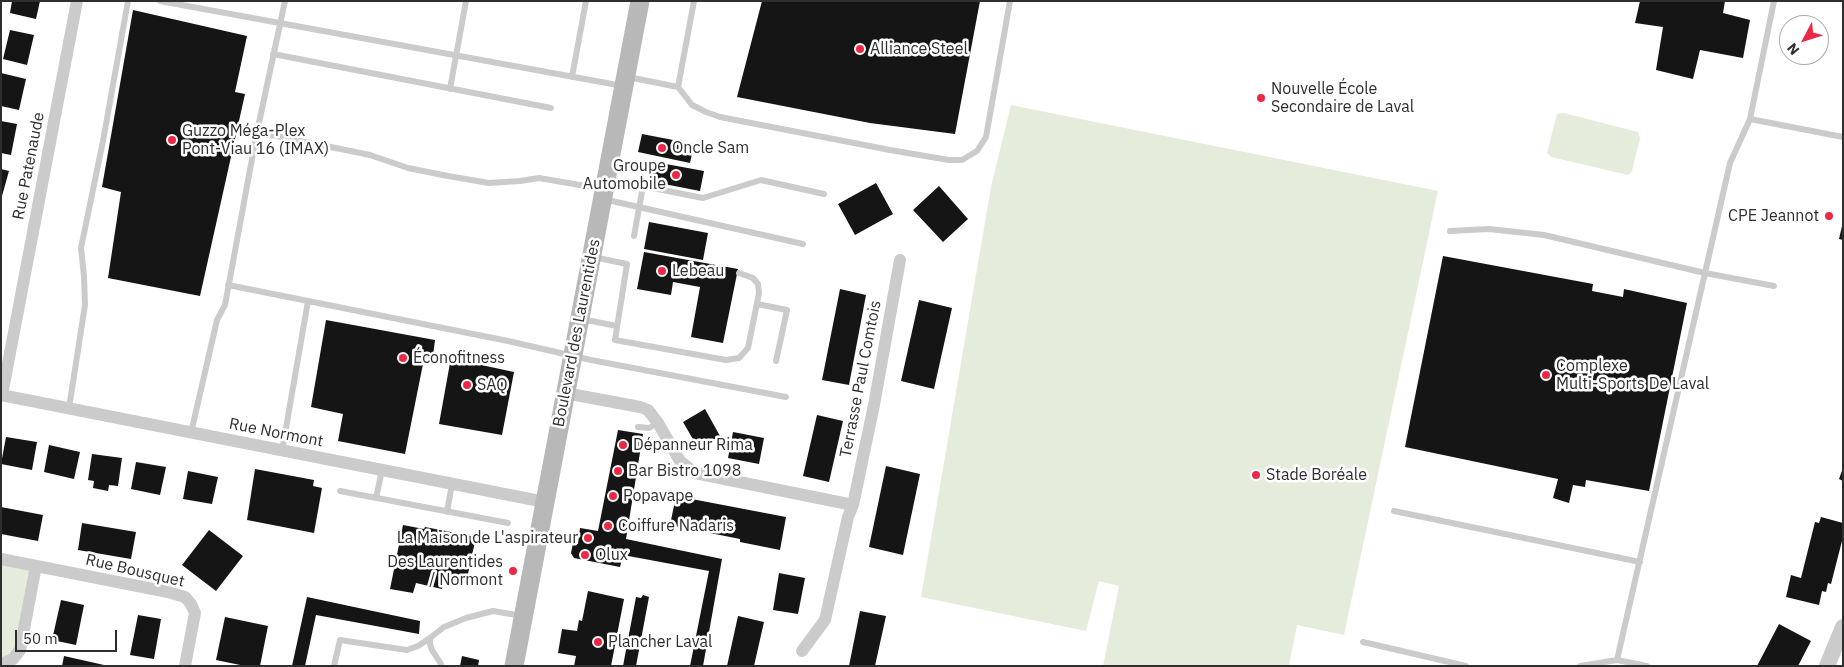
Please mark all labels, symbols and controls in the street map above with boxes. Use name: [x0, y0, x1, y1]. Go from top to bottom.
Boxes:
north arrow: [1779, 15, 1829, 65]
place label: Alliance Steel: [870, 39, 968, 59]
text: N: [1783, 39, 1803, 59]
marker: Alliance Steel: [854, 43, 866, 55]
place label: Nouvelle École Secondaire de Laval: [1271, 79, 1414, 117]
marker: Nouvelle École Secondaire de Laval: [1255, 92, 1267, 104]
street label: Rue Patenaude: [9, 111, 49, 221]
place label: Guzzo Méga-Plex Pont-Viau 16 (IMAX): [182, 121, 329, 159]
marker: Guzzo Méga-Plex Pont-Viau 16 (IMAX): [166, 134, 178, 146]
place label: Oncle Sam: [672, 138, 749, 158]
marker: Oncle Sam: [656, 142, 668, 154]
place label: Groupe Automobile: [583, 156, 666, 194]
marker: Groupe Automobile: [670, 169, 682, 181]
place label: CPE Jeannot: [1728, 206, 1819, 226]
marker: CPE Jeannot: [1823, 210, 1835, 222]
street label: Boulevard des Laurentides: [549, 237, 605, 429]
place label: Lebeau: [672, 261, 724, 281]
marker: Lebeau: [656, 265, 668, 277]
street label: Terrasse Paul Comtois: [836, 299, 886, 459]
place label: Éconofitness: [413, 348, 505, 368]
marker: Éconofitness: [397, 352, 409, 364]
place label: Complexe Multi-Sports De Laval: [1556, 356, 1709, 394]
marker: Complexe Multi-Sports De Laval: [1540, 369, 1552, 381]
place label: SAQ: [477, 375, 508, 395]
marker: SAQ: [461, 379, 473, 391]
street label: Rue Normont: [227, 414, 325, 452]
place label: Dépanneur Rima: [633, 435, 753, 455]
marker: Dépanneur Rima: [617, 439, 629, 451]
place label: Bar Bistro 1098: [628, 461, 741, 481]
marker: Bar Bistro 1098: [612, 465, 624, 477]
place label: Stade Boréale: [1266, 465, 1367, 485]
marker: Stade Boréale: [1250, 469, 1262, 481]
place label: Popavape: [623, 486, 693, 506]
marker: Popavape: [607, 490, 619, 502]
place label: Coiffure Nadaris: [618, 516, 734, 536]
marker: Coiffure Nadaris: [602, 520, 614, 532]
place label: La Maison de L'aspirateur: [397, 528, 578, 548]
marker: La Maison de L'aspirateur: [582, 532, 594, 544]
place label: Olux: [595, 545, 628, 565]
marker: Olux: [579, 549, 591, 561]
street label: Rue Bousquet: [84, 550, 186, 592]
place label: Des Laurentides / Normont: [387, 552, 503, 590]
marker: Des Laurentides / Normont: [507, 565, 519, 577]
scale bar: [18, 620, 120, 652]
text: 50 m: [23, 629, 58, 648]
place label: Plancher Laval: [608, 632, 712, 652]
marker: Plancher Laval: [592, 636, 604, 648]

